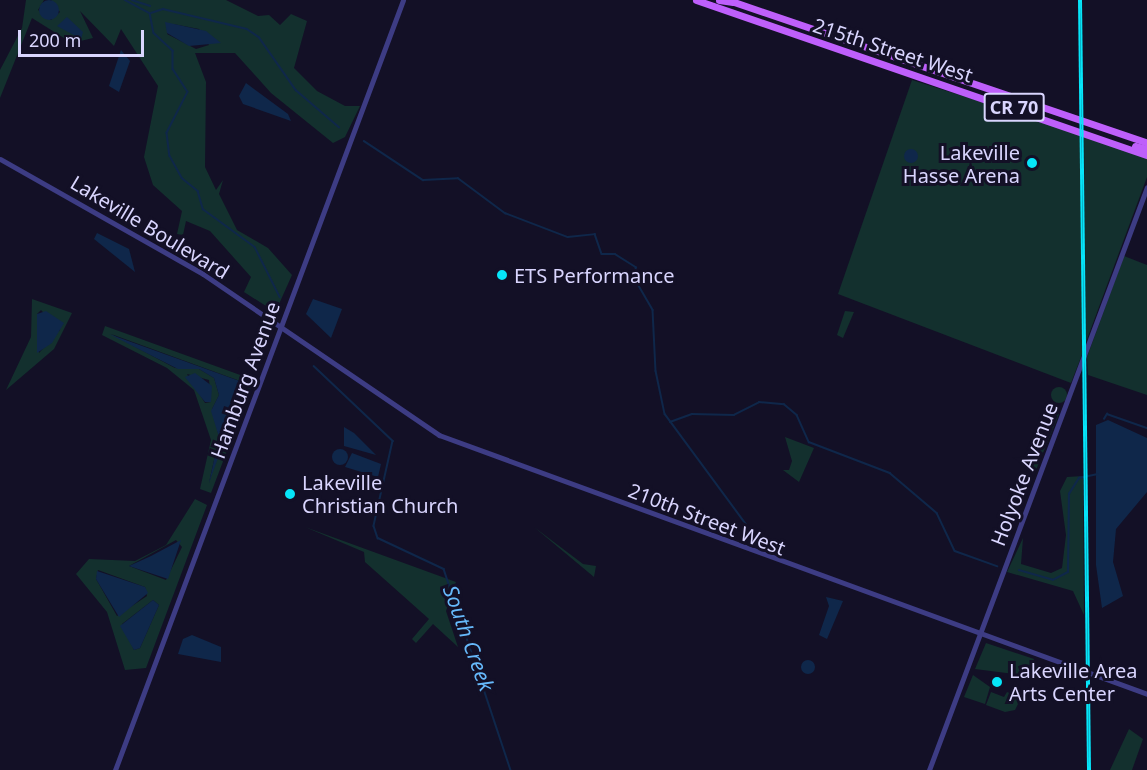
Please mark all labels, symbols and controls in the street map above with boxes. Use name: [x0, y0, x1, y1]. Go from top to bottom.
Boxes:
street label: 215th Street West: [810, 13, 976, 87]
scale bar: [21, 18, 147, 56]
text: 200 m: [29, 28, 81, 52]
road number: CR 70: [982, 92, 1046, 122]
place label: Lakeville Hasse Arena: [903, 140, 1020, 187]
marker: Lakeville Hasse Arena: [1025, 156, 1039, 170]
street label: Lakeville Boulevard: [66, 170, 234, 284]
place label: ETS Performance: [514, 263, 674, 287]
marker: ETS Performance: [495, 268, 509, 282]
street label: Hamburg Avenue: [205, 298, 285, 462]
street label: Holyoke Avenue: [986, 399, 1062, 549]
place label: Lakeville Christian Church: [302, 470, 458, 517]
street label: 210th Street West: [625, 478, 789, 560]
marker: Lakeville Christian Church: [283, 487, 297, 501]
water label: South Creek: [438, 582, 500, 694]
place label: Lakeville Area Arts Center: [1009, 658, 1138, 705]
marker: Lakeville Area Arts Center: [990, 675, 1004, 689]

